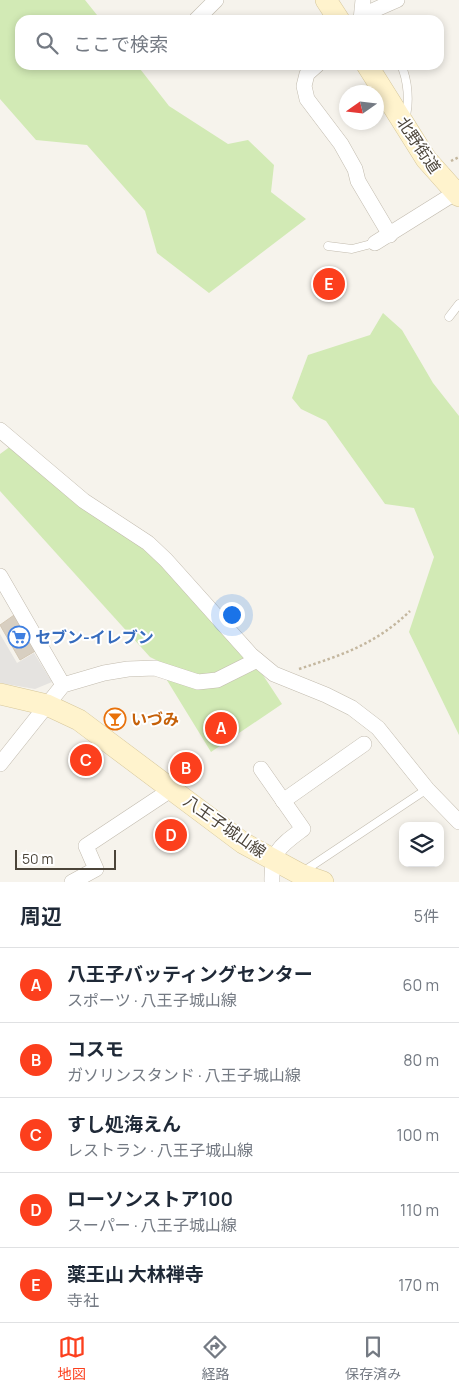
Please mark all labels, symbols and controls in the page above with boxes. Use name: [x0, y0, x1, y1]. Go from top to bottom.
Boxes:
search box: [15, 15, 444, 70]
icon: search: [33, 29, 61, 57]
text: ここで検索: [73, 31, 168, 57]
north arrow: [339, 85, 384, 130]
street label: 北野街道: [392, 112, 446, 178]
pin: E: [313, 265, 345, 303]
your location: [219, 602, 245, 628]
supermarket icon: セブン-イレブン: [7, 625, 31, 649]
place label: セブン-イレブン: [35, 626, 154, 648]
bar icon: いづみ: [103, 707, 127, 731]
place label: いづみ: [131, 708, 179, 730]
pin: A: [205, 709, 237, 747]
pin: C: [70, 741, 102, 779]
pin: B: [170, 749, 202, 787]
street label: 八王子城山線: [179, 789, 271, 863]
pin: D: [155, 816, 187, 854]
map controls: [399, 822, 444, 867]
button: layers: [399, 822, 444, 867]
scale bar: [15, 847, 116, 870]
text: 50 m: [22, 849, 53, 868]
text: 周辺: [20, 902, 62, 930]
text: 5件: [414, 905, 439, 927]
text: 八王子バッティングセンター: [67, 961, 313, 987]
text: A: [31, 974, 41, 996]
text: 60 m: [403, 974, 439, 996]
text: スポーツ · 八王子城山線: [67, 989, 237, 1011]
text: コスモ: [67, 1036, 124, 1062]
text: B: [31, 1049, 41, 1071]
text: 80 m: [403, 1049, 439, 1071]
text: ガソリンスタンド · 八王子城山線: [67, 1064, 301, 1086]
text: すし処海えん: [67, 1111, 181, 1137]
text: C: [30, 1124, 42, 1146]
text: 100 m: [396, 1124, 439, 1146]
text: レストラン · 八王子城山線: [67, 1139, 253, 1161]
text: ローソンストア100: [67, 1186, 233, 1212]
text: D: [30, 1199, 42, 1221]
text: 110 m: [400, 1199, 439, 1221]
text: スーパー · 八王子城山線: [67, 1214, 237, 1236]
text: 薬王山 大林禅寺: [67, 1261, 204, 1287]
text: E: [31, 1274, 41, 1296]
text: 170 m: [398, 1274, 439, 1296]
text: 寺社: [67, 1289, 99, 1311]
tab: 地図: [58, 1333, 86, 1383]
tab: 経路: [201, 1333, 229, 1383]
tab: 保存済み: [345, 1333, 401, 1383]

